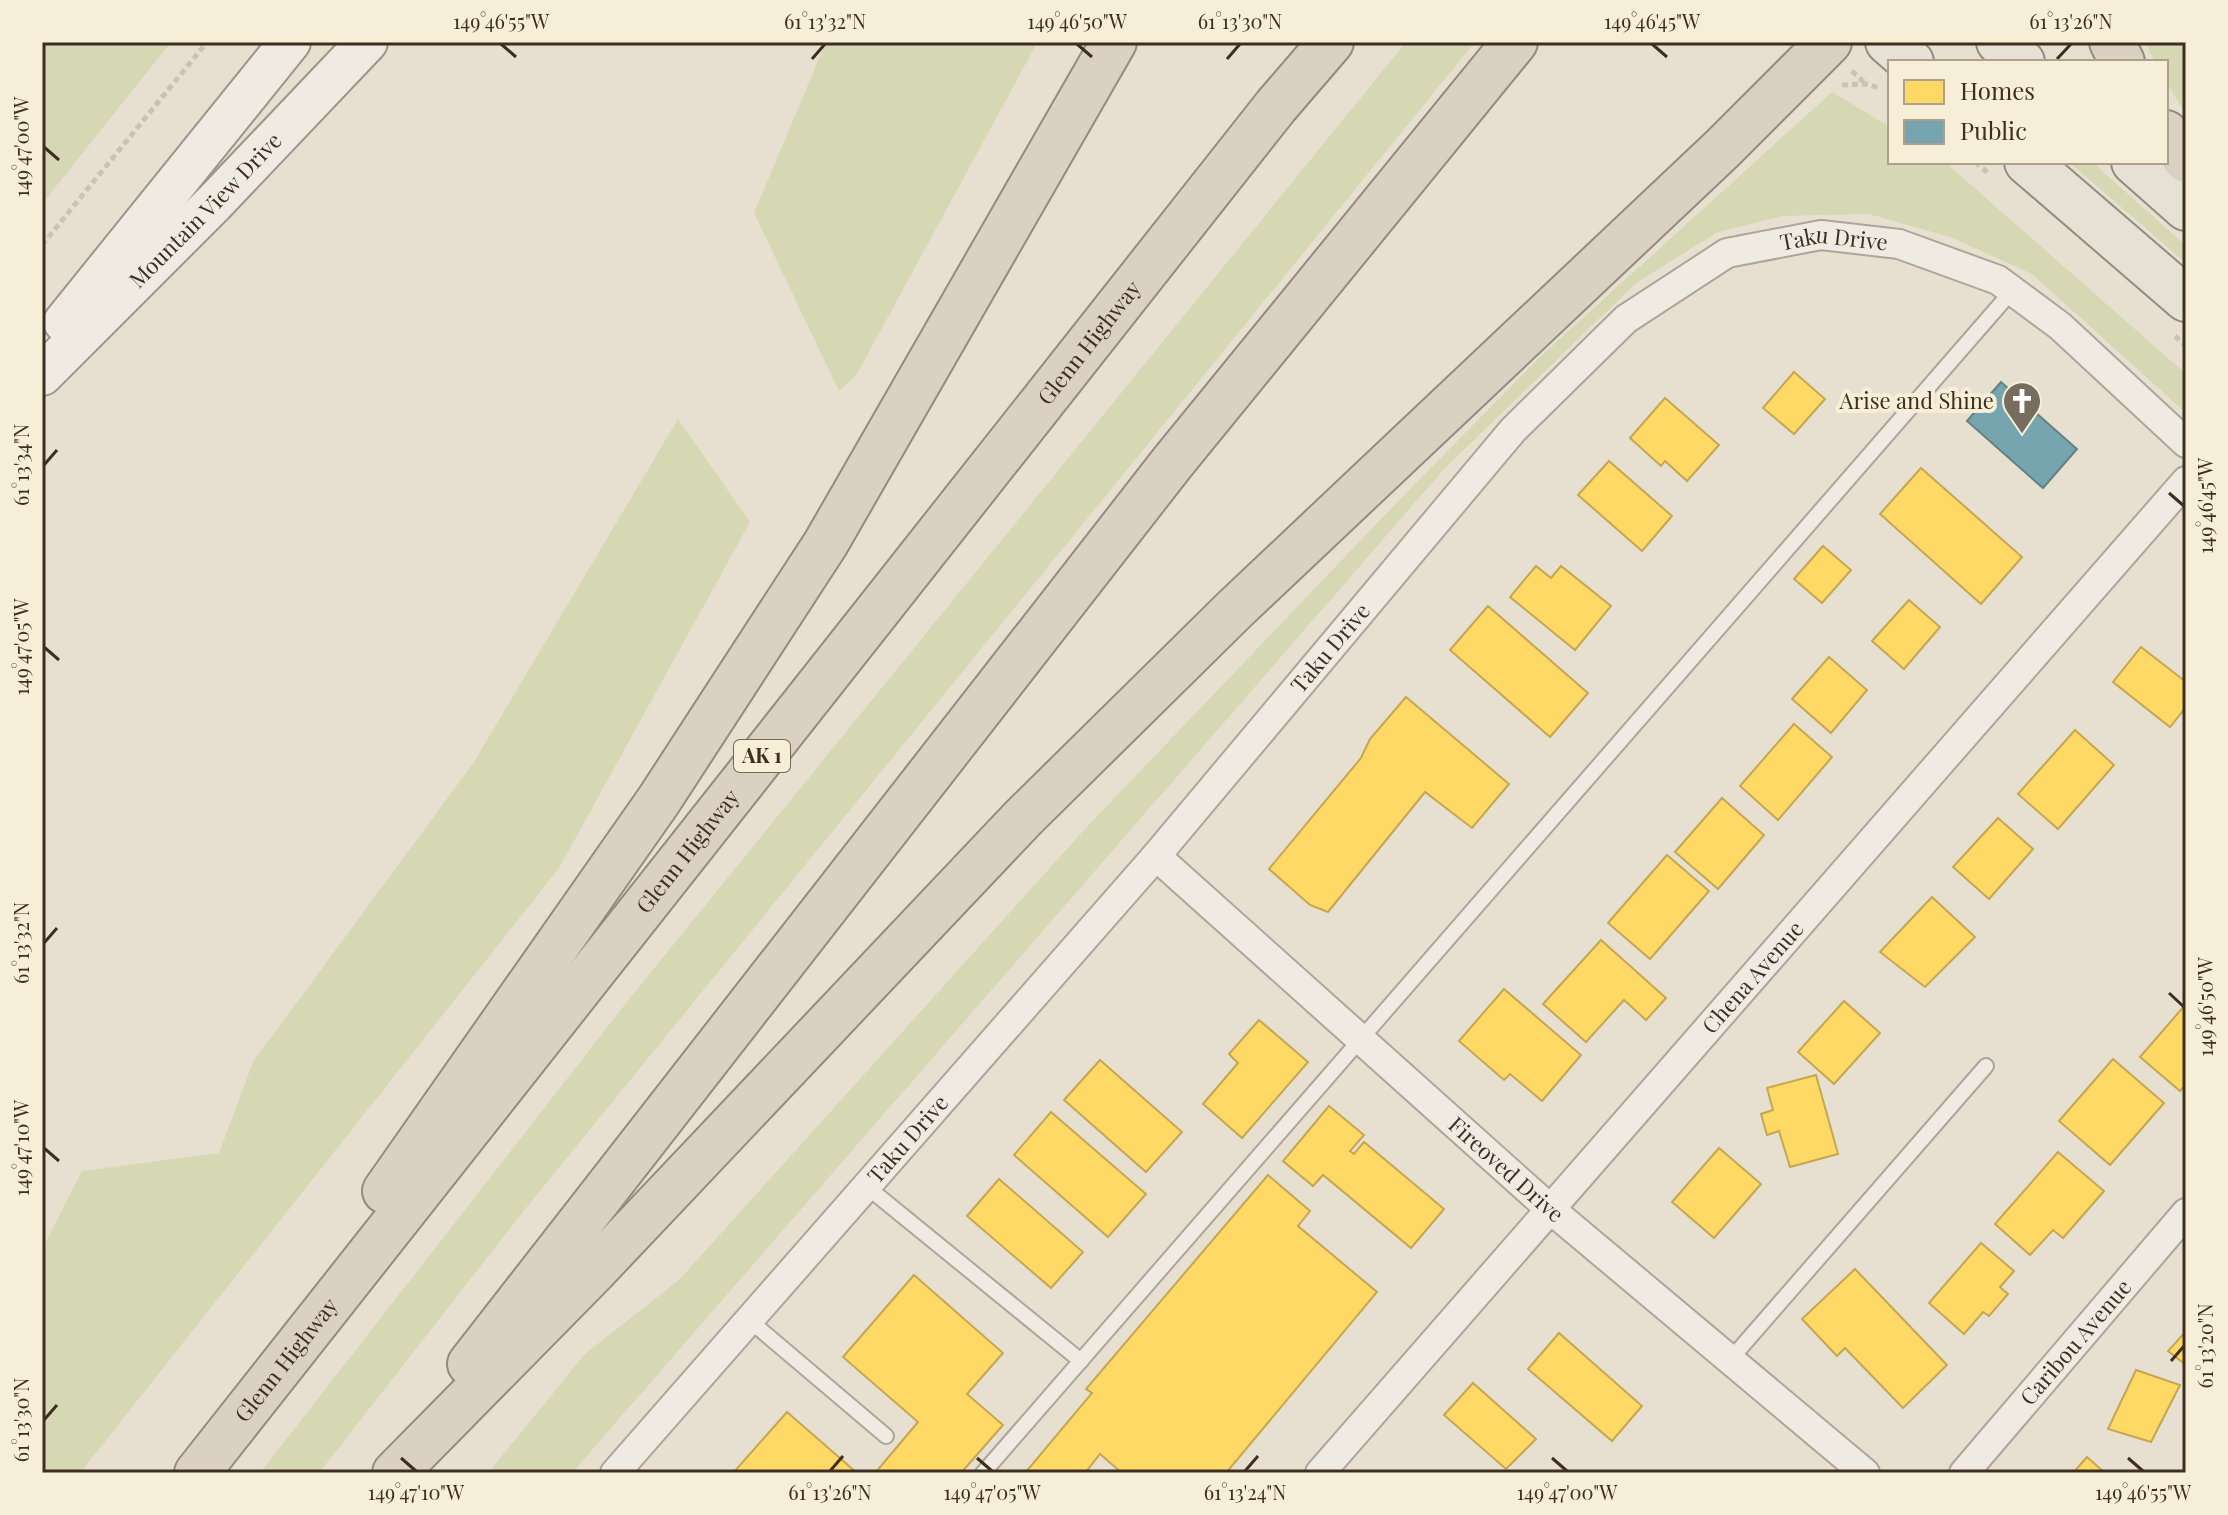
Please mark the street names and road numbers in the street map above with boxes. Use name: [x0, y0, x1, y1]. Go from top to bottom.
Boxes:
street label: Mountain View Drive: [122, 125, 287, 294]
street label: Taku Drive: [1777, 219, 1890, 257]
street label: Glenn Highway: [1030, 274, 1147, 410]
street label: Taku Drive: [1283, 596, 1376, 699]
road number: AK 1: [734, 740, 790, 772]
street label: Glenn Highway: [628, 782, 745, 919]
street label: Chena Avenue: [1694, 914, 1809, 1039]
street label: Taku Drive: [860, 1088, 954, 1189]
street label: Fireoved Drive: [1443, 1109, 1571, 1228]
street label: Caribou Avenue: [2013, 1272, 2137, 1411]
street label: Glenn Highway: [227, 1291, 344, 1428]

